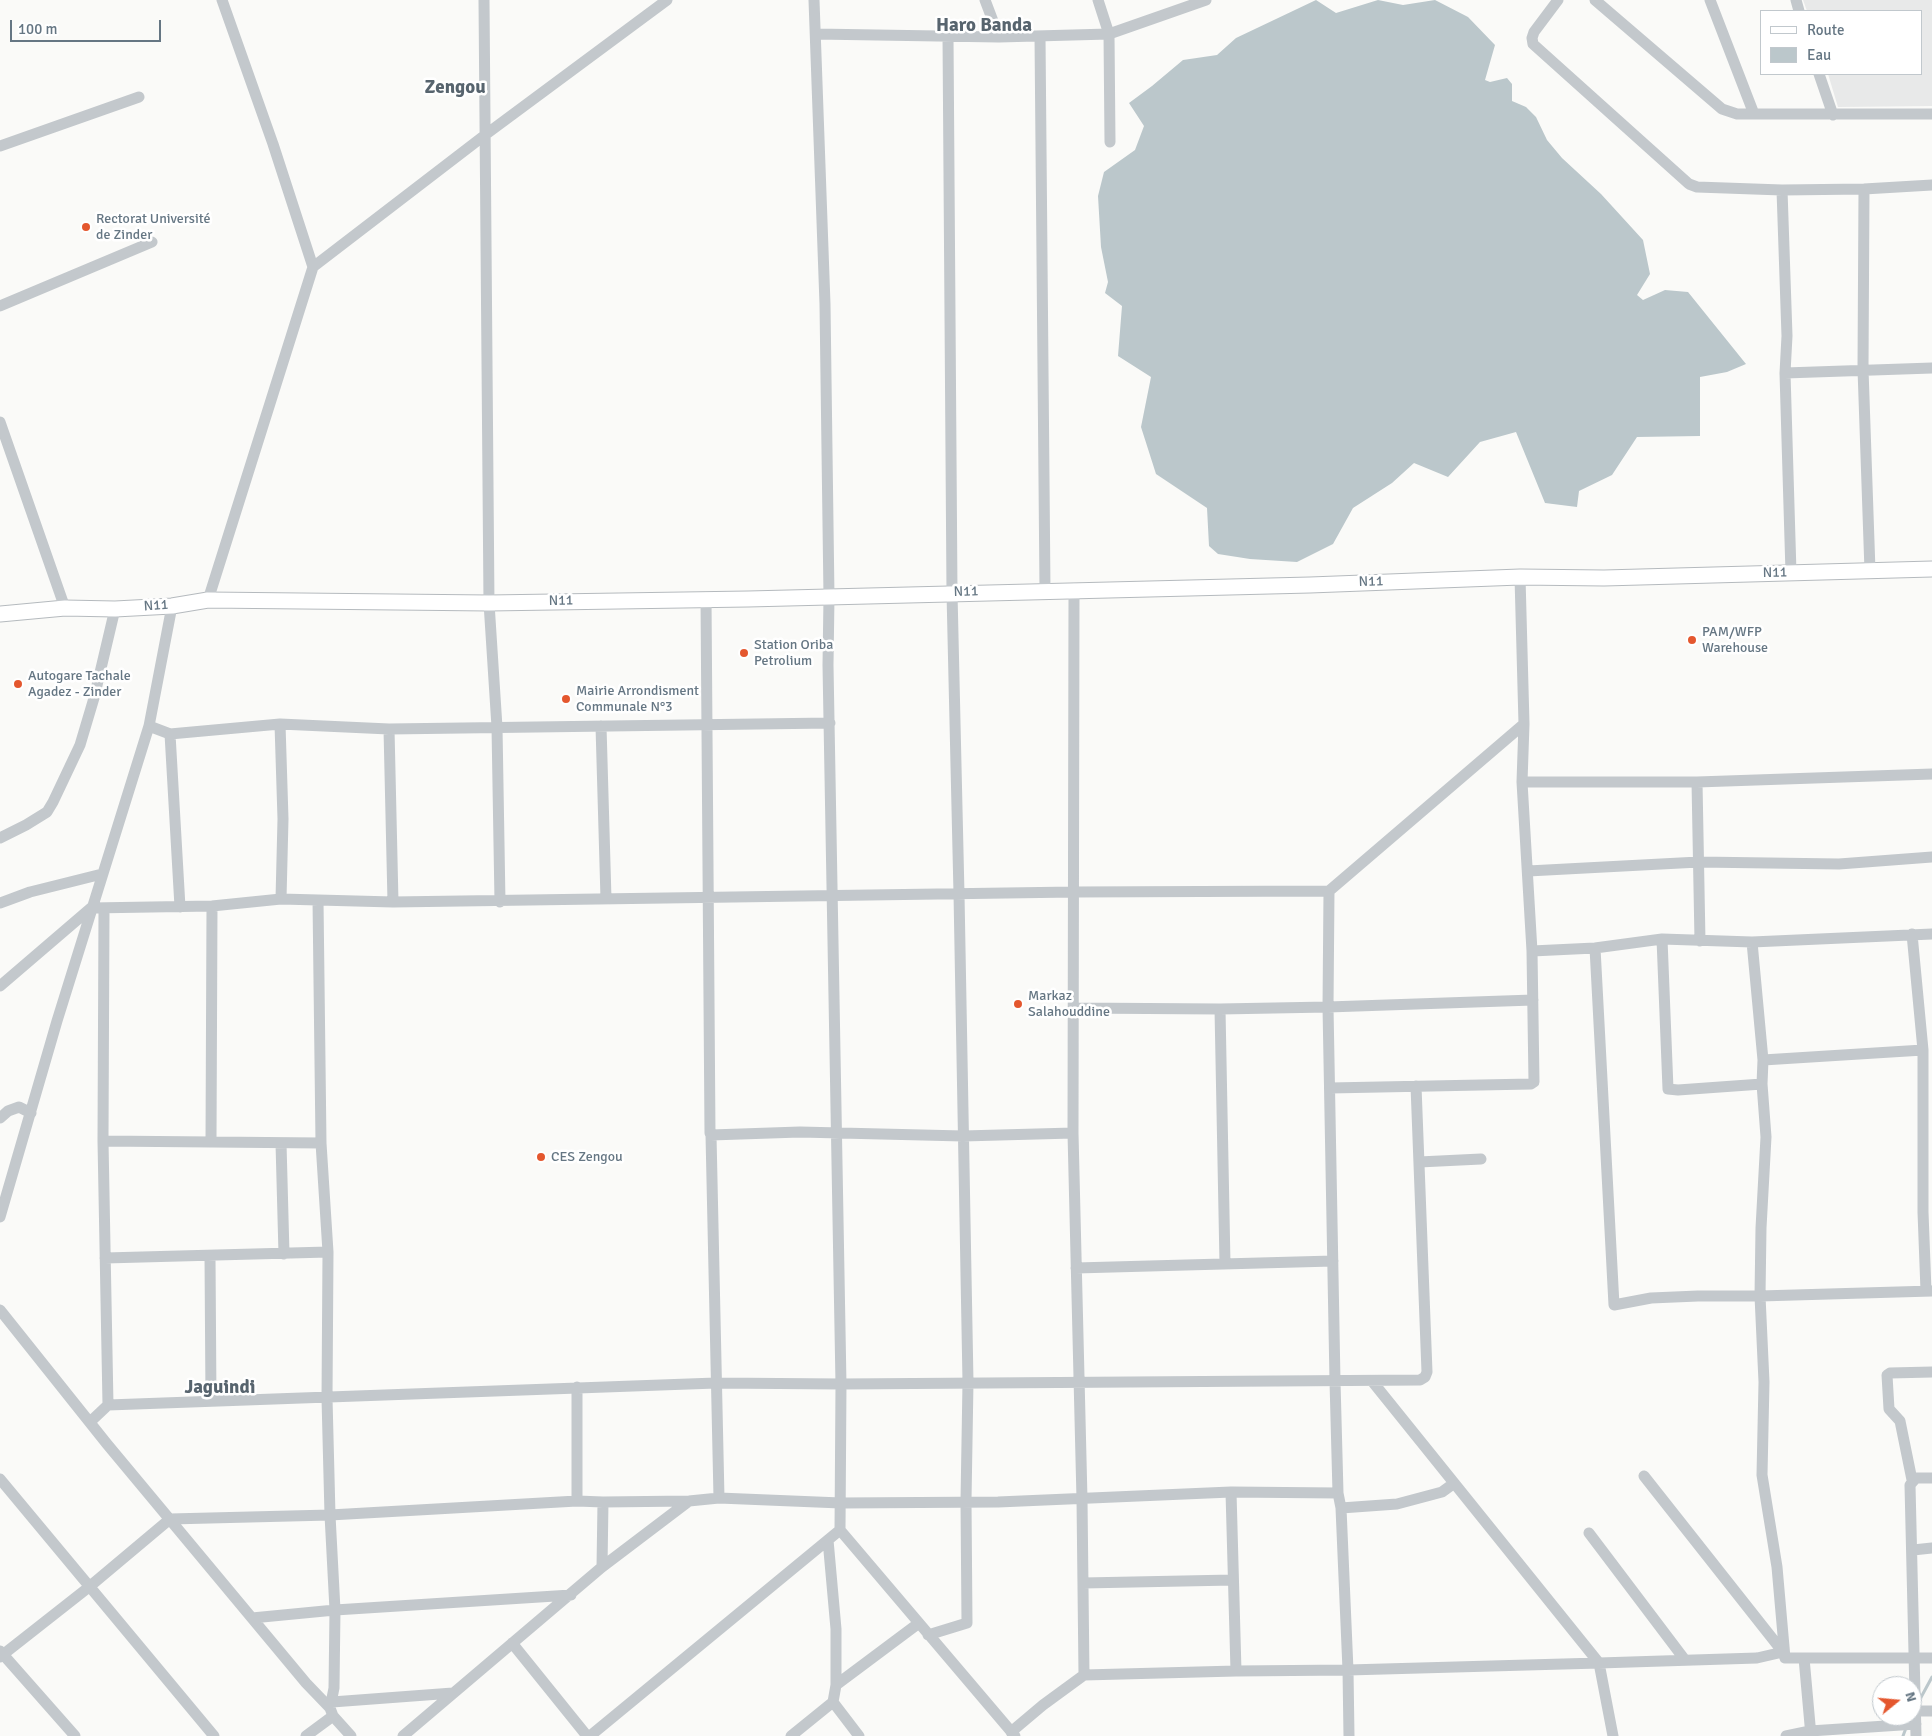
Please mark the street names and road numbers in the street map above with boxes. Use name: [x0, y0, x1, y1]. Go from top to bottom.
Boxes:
street label: N11: [1763, 564, 1787, 582]
street label: N11: [1358, 573, 1384, 591]
street label: N11: [953, 583, 979, 601]
street label: N11: [549, 592, 573, 610]
street label: N11: [143, 597, 169, 615]

